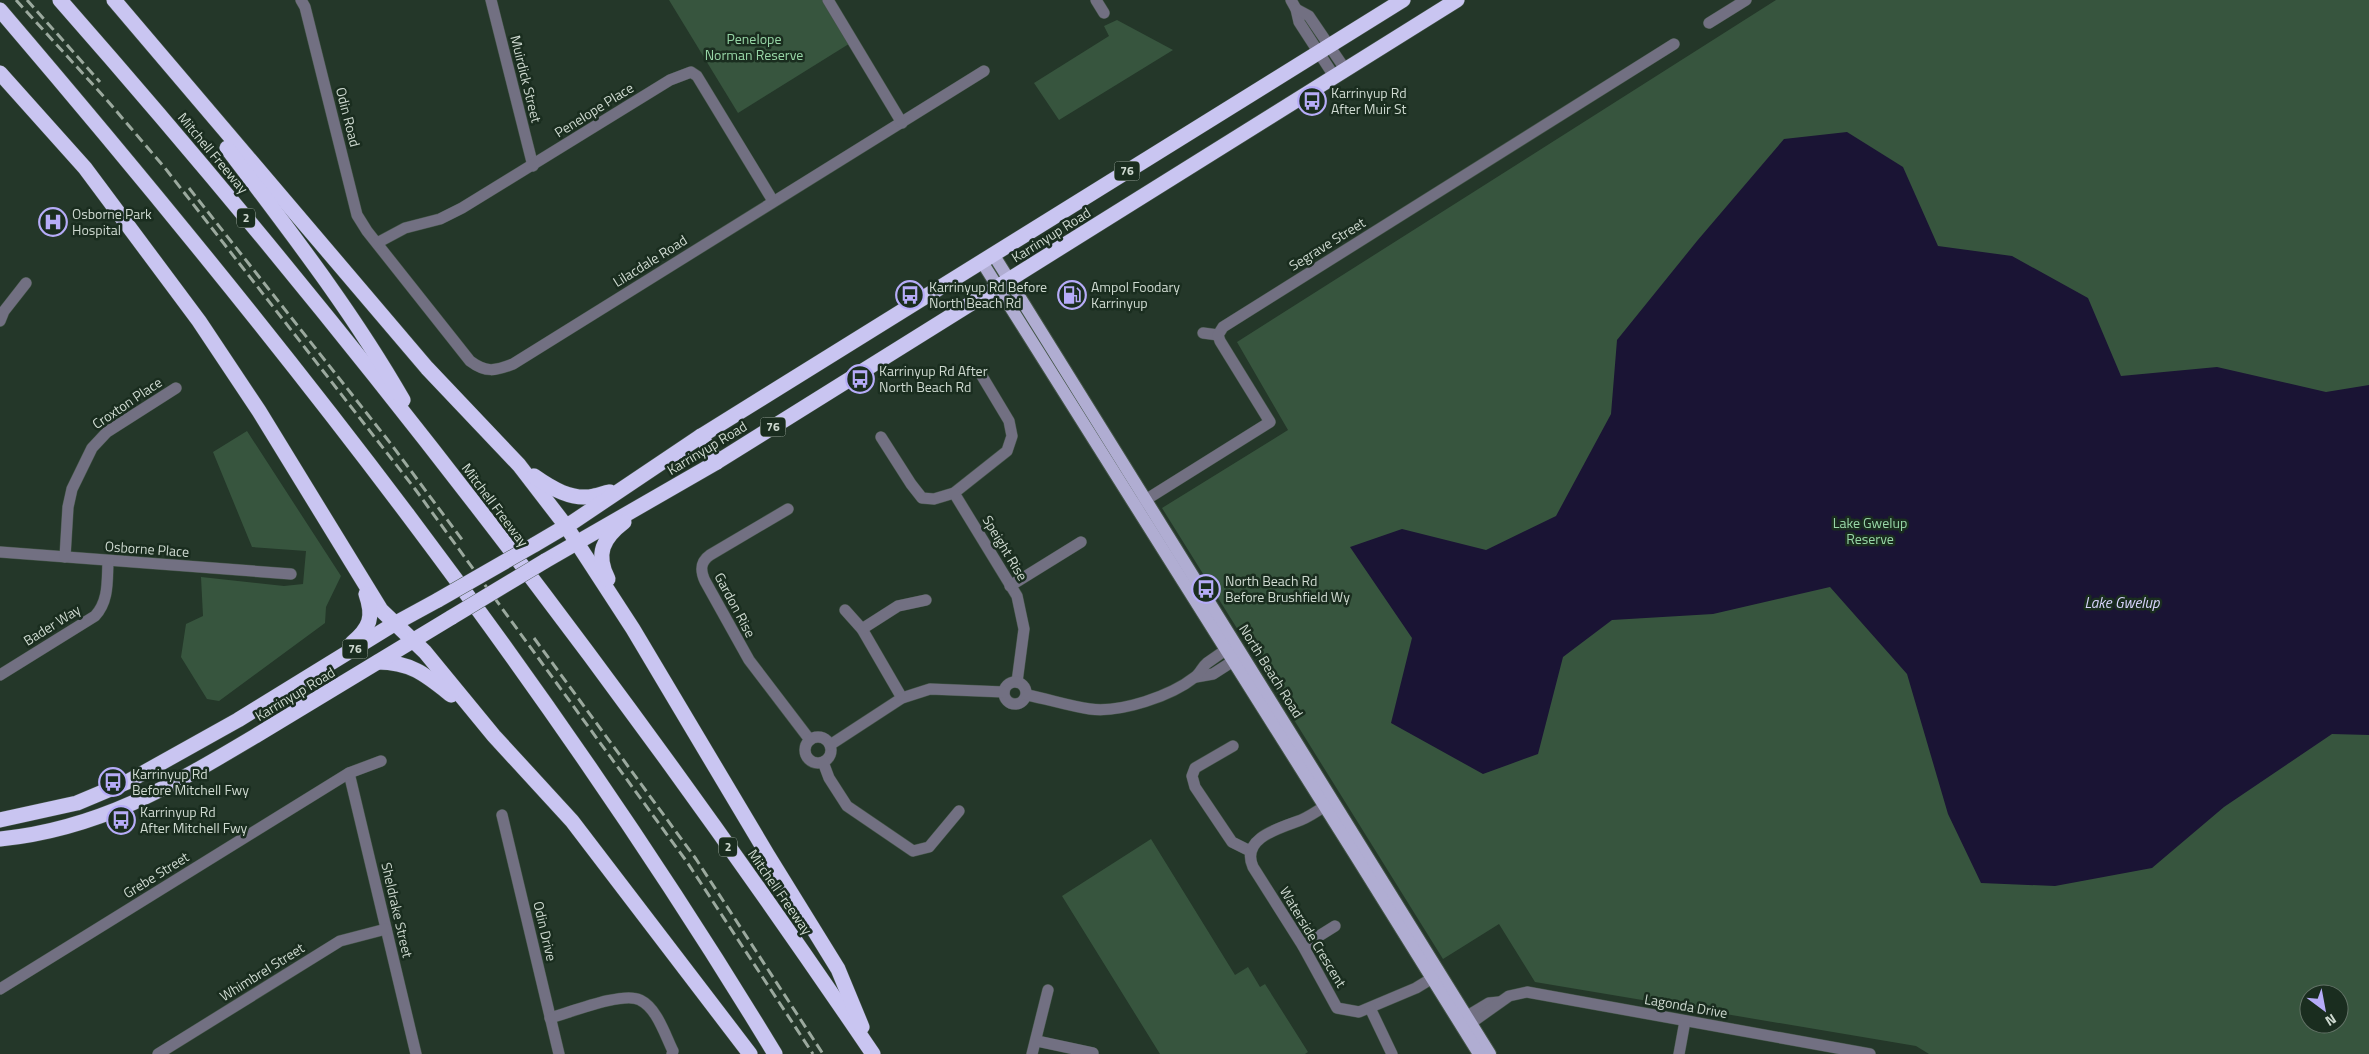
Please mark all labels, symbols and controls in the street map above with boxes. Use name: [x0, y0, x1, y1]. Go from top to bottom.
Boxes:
park label: Penelope Norman Reserve: [705, 28, 803, 65]
street label: Muirdick Street: [505, 33, 548, 125]
street label: Penelope Place: [550, 77, 637, 142]
place label: Karrinyup Rd After Muir St: [1331, 82, 1407, 119]
street label: Odin Road: [331, 85, 366, 149]
bus stop icon: Karrinyup Rd After Muir St: [1297, 86, 1327, 116]
street label: Mitchell Freeway: [173, 108, 254, 198]
road number: 76: [1114, 162, 1140, 180]
street label: Karrinyup Road: [1007, 202, 1095, 267]
place label: Osborne Park Hospital: [72, 203, 152, 240]
hospital icon: Osborne Park Hospital: [38, 207, 68, 237]
road number: 2: [237, 208, 255, 228]
street label: Segrave Street: [1284, 212, 1369, 275]
street label: Lilacdale Road: [608, 229, 691, 292]
place label: Karrinyup Rd Before North Beach Rd: [929, 276, 1047, 313]
place label: Ampol Foodary Karrinyup: [1091, 276, 1180, 313]
bus stop icon: Karrinyup Rd Before North Beach Rd: [895, 280, 925, 310]
fuel station icon: Ampol Foodary Karrinyup: [1057, 280, 1087, 310]
place label: Karrinyup Rd After North Beach Rd: [879, 360, 988, 397]
bus stop icon: Karrinyup Rd After North Beach Rd: [845, 364, 875, 394]
street label: Croxton Place: [88, 371, 166, 434]
street label: Karrinyup Road: [663, 415, 751, 480]
road number: 76: [760, 418, 786, 437]
street label: Mitchell Freeway: [457, 458, 534, 551]
street label: Speight Rise: [978, 511, 1033, 584]
park label: Lake Gwelup Reserve: [1833, 512, 1907, 549]
street label: Osborne Place: [104, 535, 190, 562]
street label: Gardon Rise: [710, 569, 761, 641]
place label: North Beach Rd Before Brushfield Wy: [1225, 570, 1350, 607]
bus stop icon: North Beach Rd Before Brushfield Wy: [1191, 574, 1221, 604]
water label: Lake Gwelup: [2085, 591, 2160, 614]
street label: Bader Way: [19, 599, 85, 650]
street label: North Beach Road: [1234, 620, 1309, 722]
road number: 76: [342, 640, 368, 659]
street label: Karrinyup Road: [251, 661, 339, 726]
place label: Karrinyup Rd Before Mitchell Fwy: [132, 763, 249, 800]
bus stop icon: Karrinyup Rd Before Mitchell Fwy: [98, 767, 128, 797]
place label: Karrinyup Rd After Mitchell Fwy: [140, 801, 248, 838]
bus stop icon: Karrinyup Rd After Mitchell Fwy: [106, 805, 136, 835]
road number: 2: [719, 838, 737, 856]
street label: Mitchell Freeway: [743, 845, 818, 939]
street label: Grebe Street: [119, 846, 193, 903]
street label: Sheldrake Street: [376, 860, 419, 960]
street label: Waterside Crescent: [1275, 882, 1352, 991]
street label: Odin Drive: [528, 899, 563, 963]
street label: Whimbrel Street: [215, 937, 308, 1006]
north arrow: [2299, 984, 2349, 1034]
street label: Lagonda Drive: [1643, 988, 1729, 1023]
text: N: [2321, 1009, 2341, 1032]

